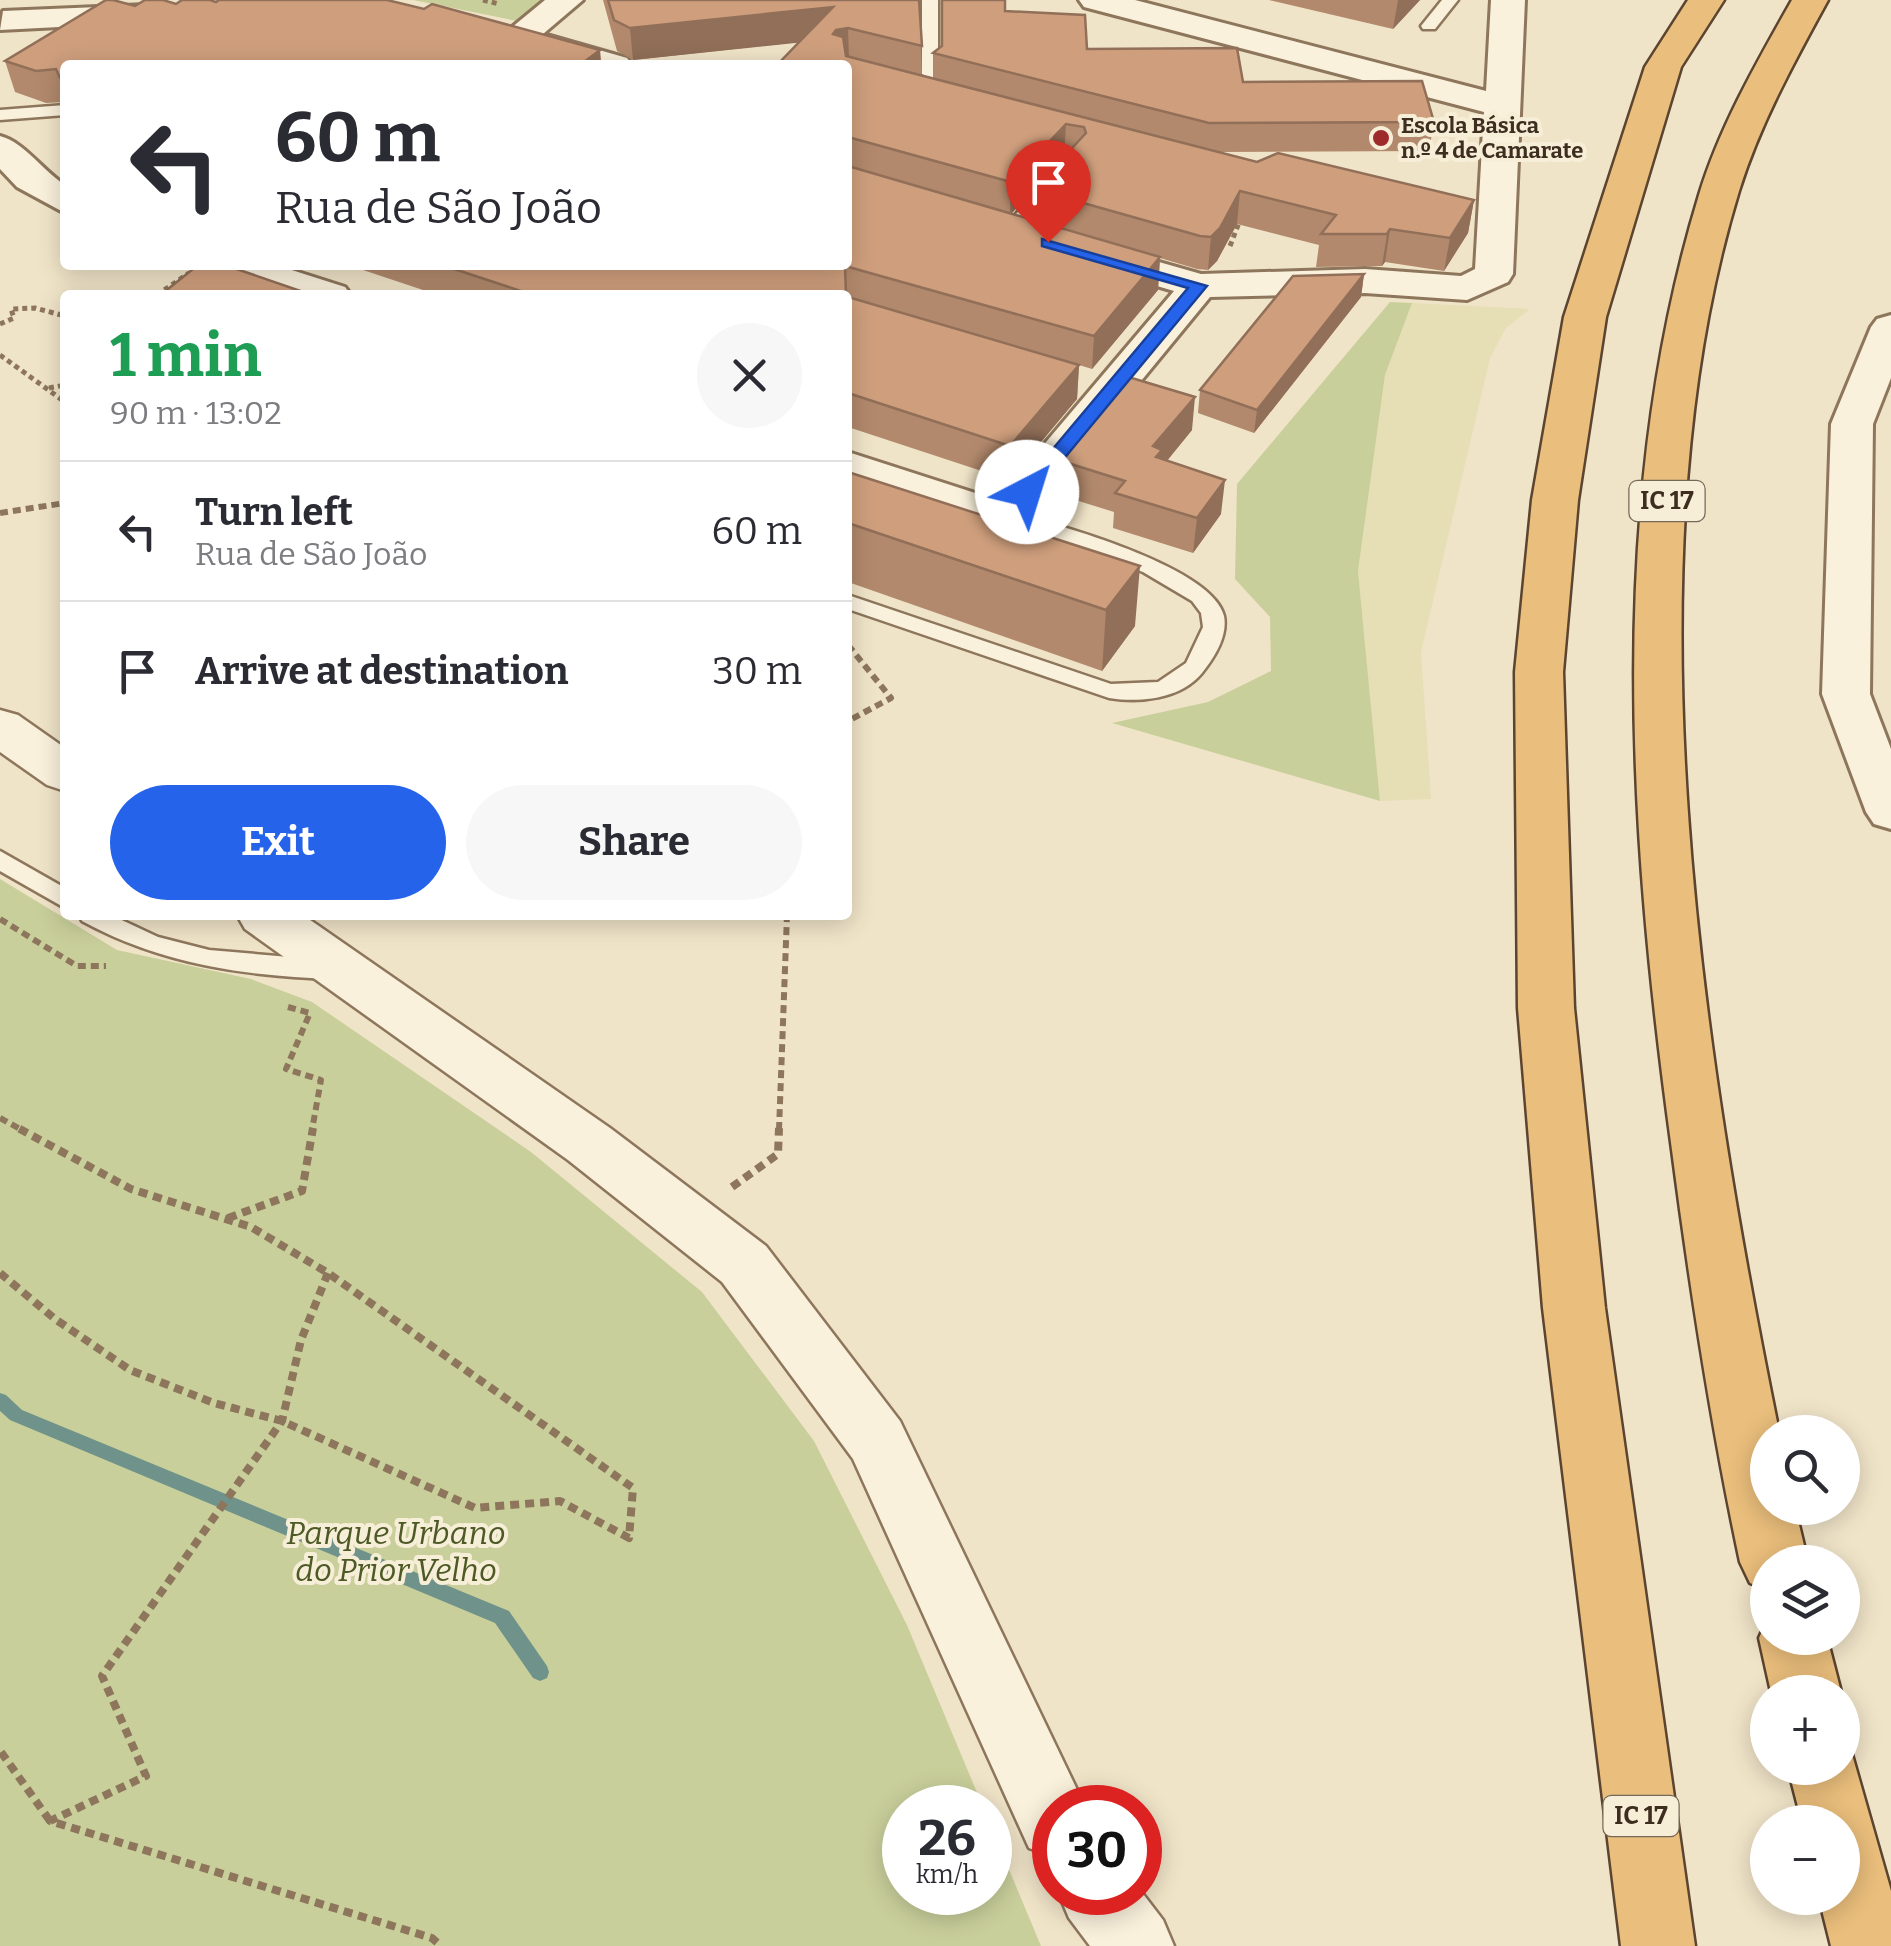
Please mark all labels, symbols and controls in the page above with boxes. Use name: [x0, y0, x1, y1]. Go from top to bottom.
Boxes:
text: 60 m: [275, 96, 440, 180]
icon: left: [110, 100, 240, 230]
place label: Escola Básica n.º 4 de Camarate: [1401, 112, 1583, 164]
marker: Escola Básica n.º 4 de Camarate: [1370, 127, 1392, 149]
pin: [1006, 140, 1091, 243]
icon: arrive: [1021, 155, 1076, 210]
text: Rua de São João: [275, 181, 602, 235]
text: 1 min: [110, 320, 262, 392]
button: close: [697, 323, 802, 428]
text: 90 m · 13:02: [110, 394, 282, 432]
position arrow: [975, 440, 1079, 544]
road number: IC 17: [1630, 481, 1704, 521]
text: Turn left: [195, 489, 353, 535]
icon: left: [110, 504, 165, 559]
text: 60 m: [711, 508, 802, 554]
text: Rua de São João: [195, 535, 427, 573]
icon: arrive: [110, 644, 165, 699]
text: Arrive at destination: [195, 648, 568, 694]
text: 30 m: [712, 648, 802, 694]
button: Exit: [110, 785, 446, 900]
button: Share: [466, 785, 802, 900]
map controls: [1750, 1415, 1860, 1915]
button: search: [1750, 1415, 1860, 1525]
park label: Parque Urbano do Prior Velho: [286, 1514, 506, 1589]
button: layers: [1750, 1545, 1860, 1655]
button: +: [1750, 1675, 1860, 1785]
speed limit sign: 30: [1032, 1785, 1162, 1915]
road number: IC 17: [1604, 1796, 1678, 1836]
button: −: [1750, 1805, 1860, 1915]
text: 26: [918, 1808, 976, 1868]
text: km/h: [916, 1860, 978, 1890]

